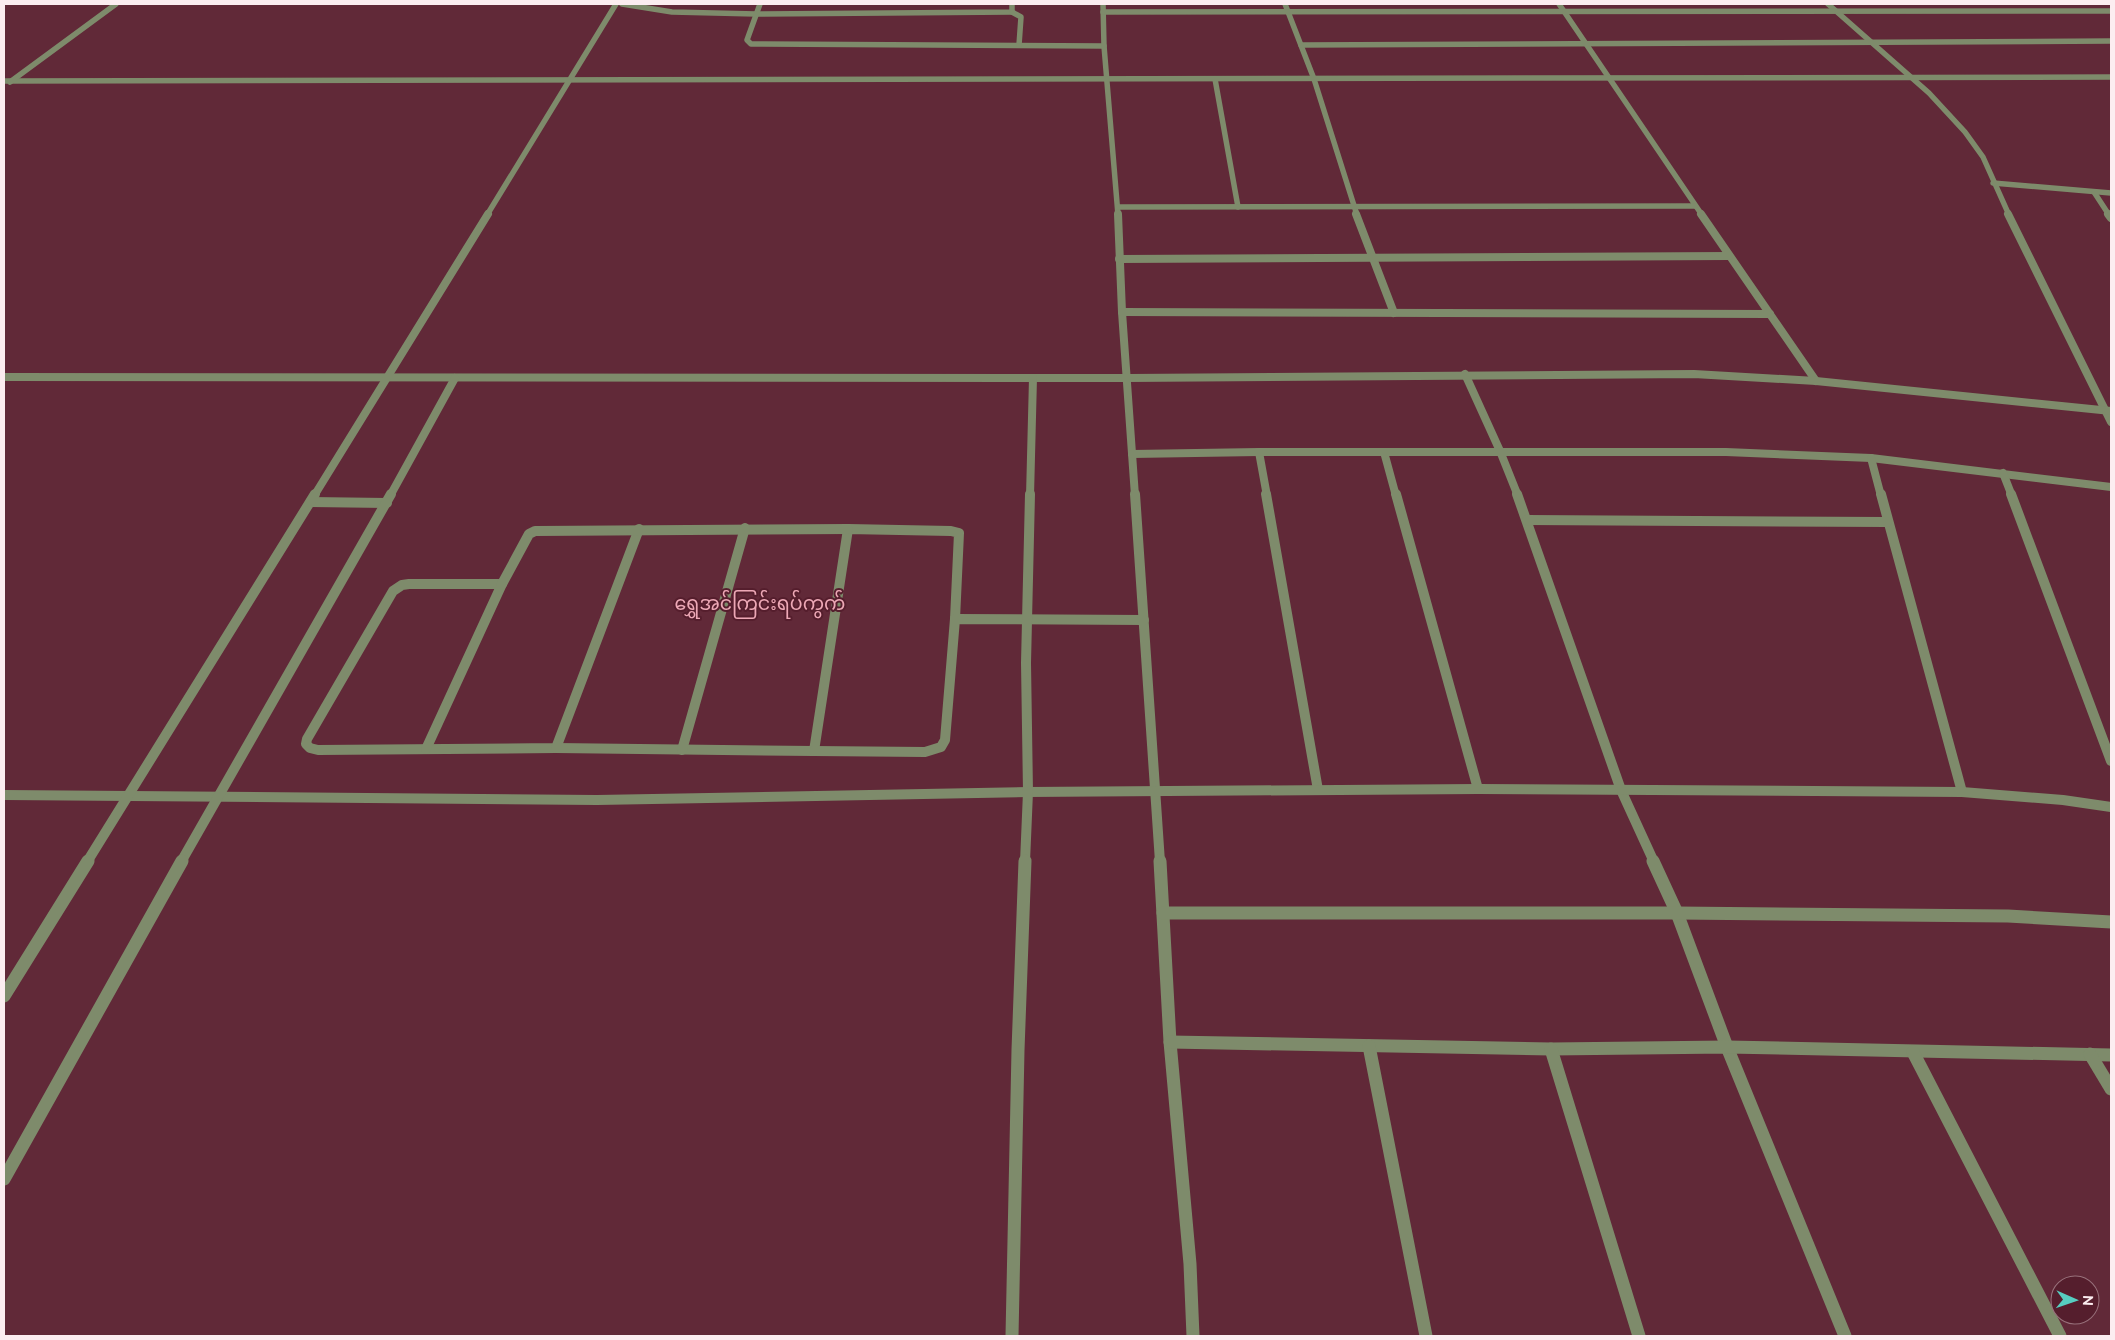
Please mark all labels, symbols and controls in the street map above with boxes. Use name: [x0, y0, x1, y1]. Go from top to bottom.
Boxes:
district label: ရွှေအင်ကြင်းရပ်ကွက်: [675, 589, 845, 619]
north arrow: [2050, 1275, 2100, 1325]
text: N: [2080, 1295, 2096, 1306]

